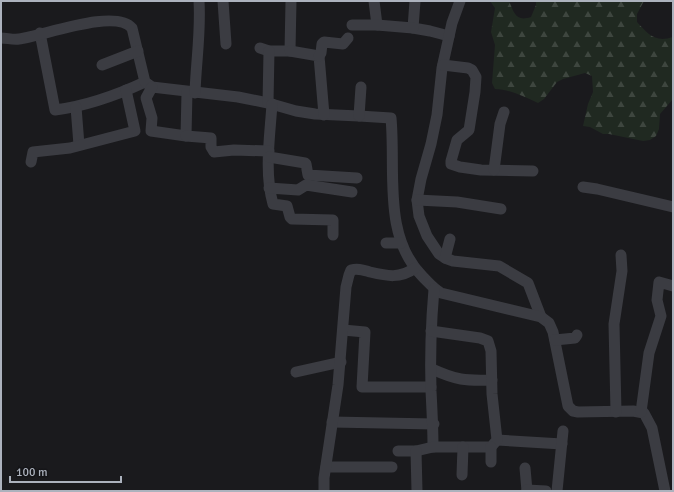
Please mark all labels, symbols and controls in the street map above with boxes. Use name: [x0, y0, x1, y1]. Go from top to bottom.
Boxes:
scale bar: [10, 458, 121, 484]
text: 100 m: [16, 465, 48, 480]

